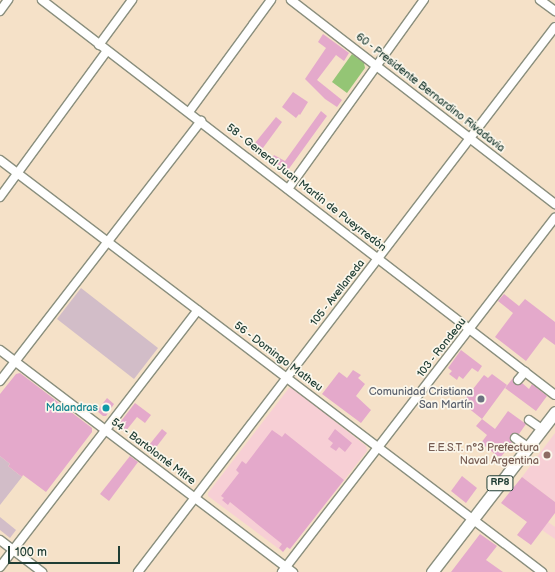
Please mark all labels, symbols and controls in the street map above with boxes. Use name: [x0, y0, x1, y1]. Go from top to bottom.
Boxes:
street label: 60 - Presidente Bernardino Rivadavia: [352, 30, 508, 156]
street label: 58 - General Juan Martín de Pueyrredón: [223, 121, 389, 255]
street label: 105 - Avellaneda: [308, 257, 368, 329]
street label: 103 - Rondeau: [414, 315, 470, 381]
street label: 56 - Domingo Matheu: [231, 319, 325, 395]
place label: Comunidad Cristiana San Martín: [369, 386, 473, 412]
marker: Comunidad Cristiana San Martín: [476, 394, 486, 404]
place label: Malandras: [46, 401, 98, 415]
marker: Malandras: [101, 403, 111, 413]
street label: 54 - Bartolomé Mitre: [108, 416, 198, 488]
place label: E.E.S.T. n°3 Prefectura Naval Argentina: [428, 442, 539, 468]
marker: E.E.S.T. n°3 Prefectura Naval Argentina: [542, 450, 552, 460]
road number: RP8: [486, 475, 514, 491]
scale bar: [10, 538, 122, 564]
text: 100 m: [15, 545, 47, 560]

